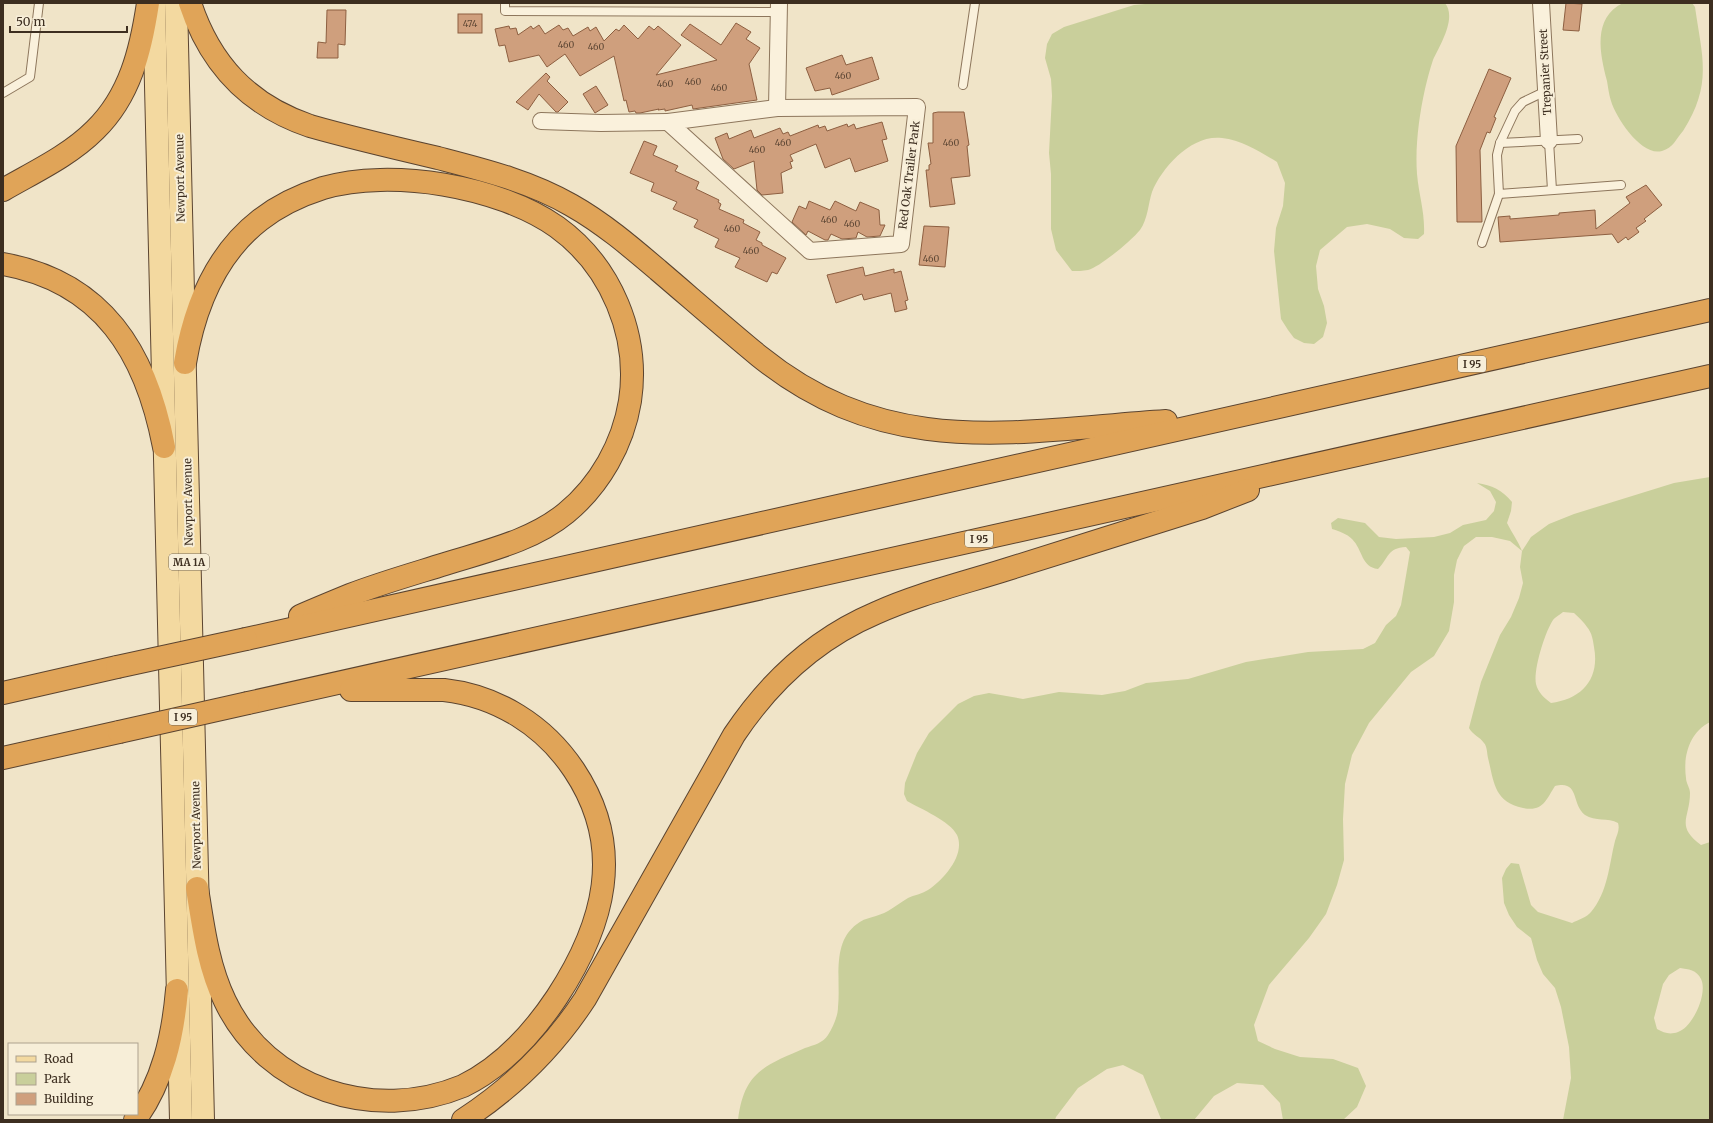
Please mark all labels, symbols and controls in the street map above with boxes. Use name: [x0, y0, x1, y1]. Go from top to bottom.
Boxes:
scale bar: [10, 8, 127, 34]
text: 50 m: [16, 14, 45, 29]
house number: 474: [463, 18, 478, 29]
street label: Trepanier Street: [1536, 28, 1554, 115]
house number: 460: [558, 39, 575, 50]
house number: 460: [588, 41, 605, 52]
house number: 460: [835, 70, 852, 81]
house number: 460: [685, 76, 702, 87]
house number: 460: [657, 78, 674, 89]
house number: 460: [711, 82, 728, 93]
street label: Red Oak Trailer Park: [895, 120, 923, 230]
street label: Newport Avenue: [172, 134, 188, 222]
house number: 460: [775, 137, 792, 148]
house number: 460: [943, 137, 960, 148]
house number: 460: [749, 144, 766, 155]
house number: 460: [821, 214, 838, 225]
house number: 460: [844, 218, 861, 229]
house number: 460: [724, 223, 741, 234]
house number: 460: [743, 245, 760, 256]
house number: 460: [923, 253, 940, 264]
road number: I 95: [1458, 356, 1486, 372]
street label: Newport Avenue: [180, 458, 196, 546]
road number: I 95: [965, 531, 993, 547]
road number: MA 1A: [169, 554, 209, 570]
road number: I 95: [169, 709, 197, 725]
street label: Newport Avenue: [188, 781, 204, 869]
legend: [8, 1043, 138, 1115]
text: Road: [44, 1051, 73, 1066]
text: Park: [44, 1071, 71, 1086]
text: Building: [44, 1091, 94, 1106]

